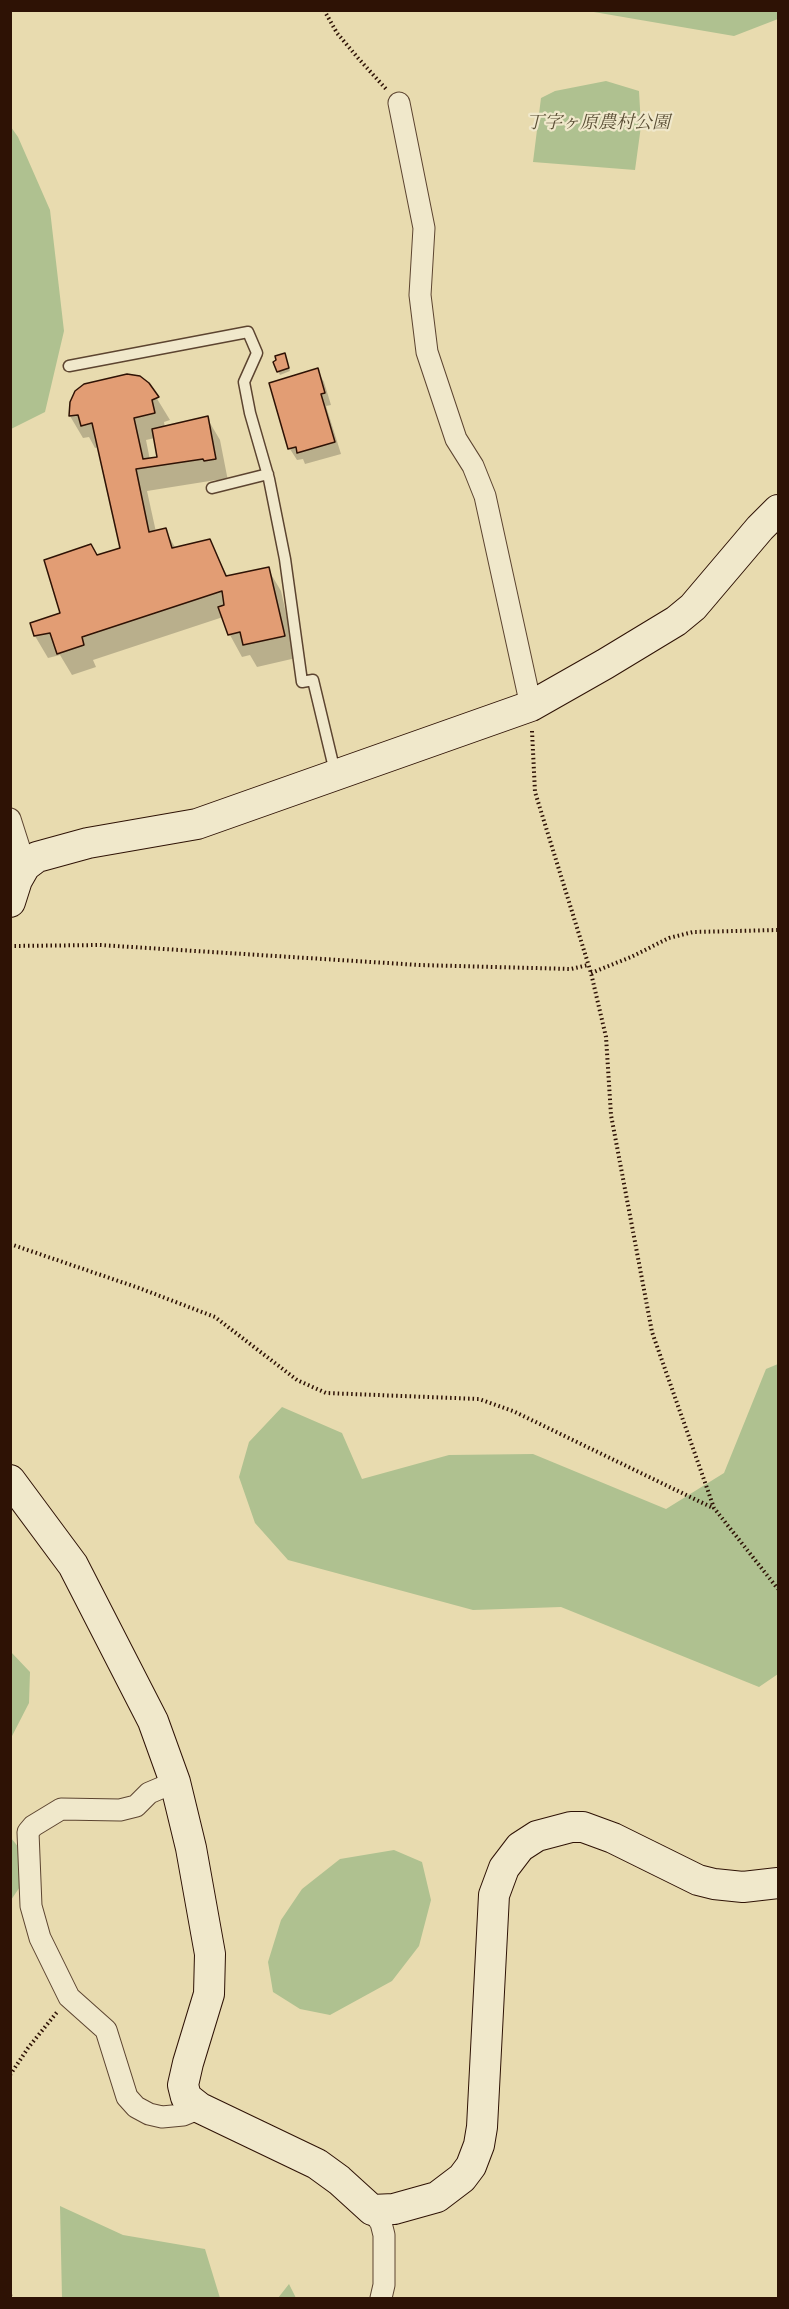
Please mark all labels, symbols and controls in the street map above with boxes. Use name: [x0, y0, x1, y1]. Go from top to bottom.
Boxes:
park label: 丁字ヶ原農村公園: [526, 113, 670, 135]

